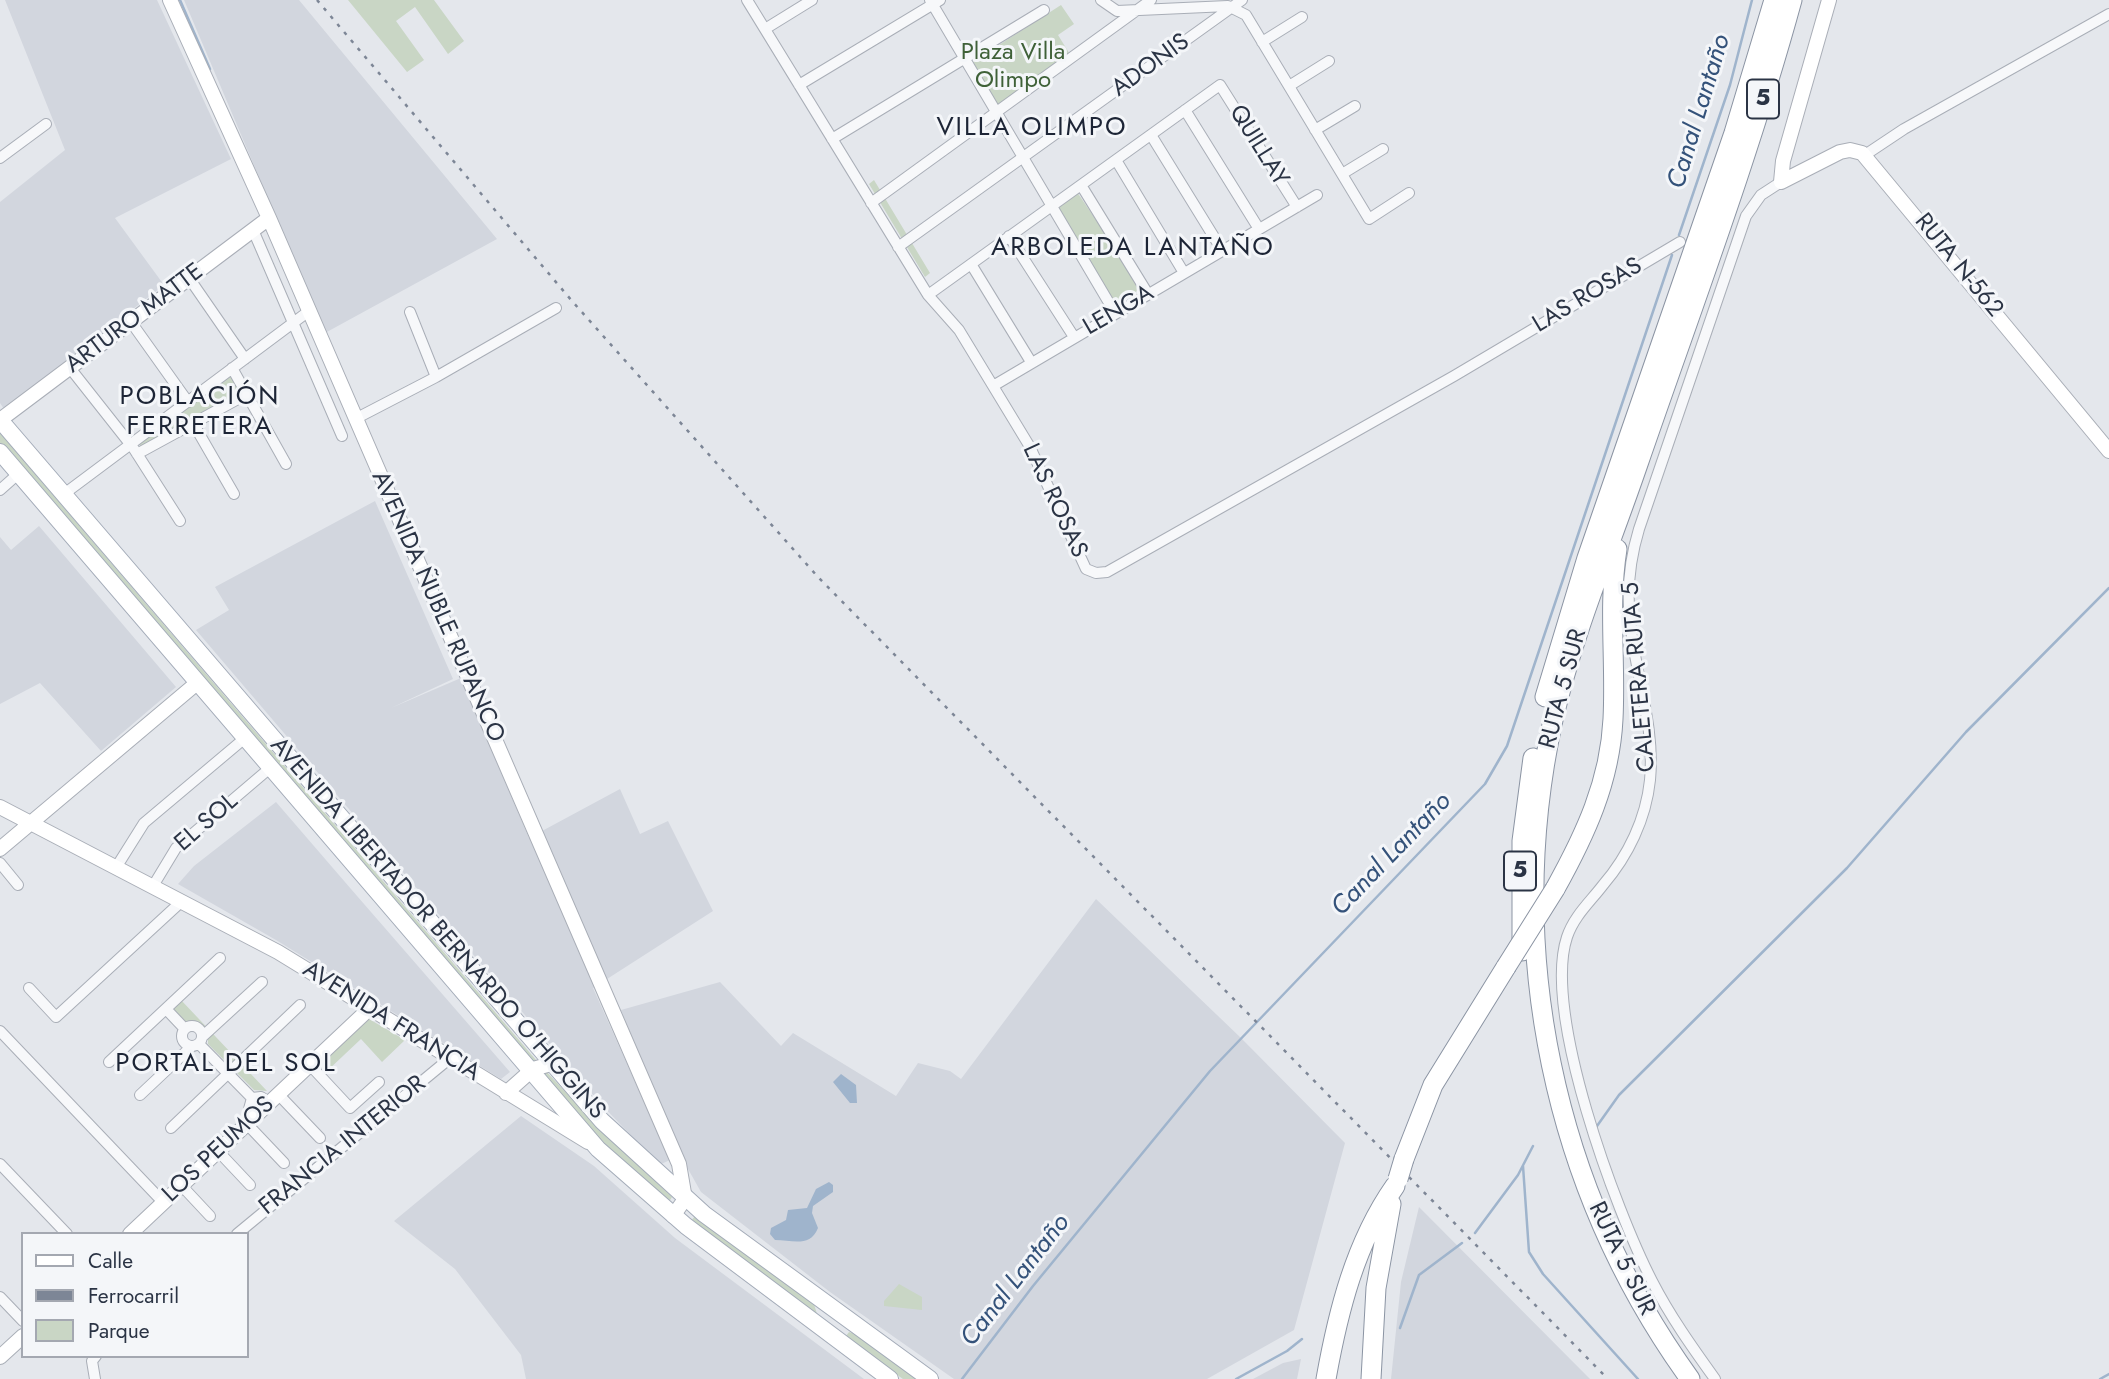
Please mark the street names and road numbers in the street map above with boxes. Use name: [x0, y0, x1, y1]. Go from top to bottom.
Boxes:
street label: ADONIS: [1107, 28, 1195, 104]
road number: 5: [1747, 80, 1779, 118]
street label: QUILLAY: [1222, 100, 1294, 192]
street label: RUTA N-562: [1908, 208, 2008, 324]
street label: LAS ROSAS: [1528, 252, 1648, 340]
street label: ARTURO MATTE: [60, 258, 210, 380]
street label: LENGA: [1079, 279, 1159, 343]
street label: LAS ROSAS: [1015, 440, 1093, 562]
street label: AVENIDA ÑUBLE RUPANCO: [364, 467, 510, 747]
street label: CALETERA RUTA 5: [1617, 581, 1663, 773]
street label: RUTA 5 SUR: [1534, 626, 1594, 752]
street label: AVENIDA LIBERTADOR BERNARDO O'HIGGINS: [263, 732, 611, 1126]
street label: EL SOL: [170, 788, 244, 858]
road number: 5: [1504, 852, 1536, 890]
street label: AVENIDA FRANCIA: [297, 956, 485, 1088]
street label: FRANCIA INTERIOR: [254, 1070, 432, 1222]
street label: LOS PEUMOS: [157, 1091, 281, 1209]
street label: RUTA 5 SUR: [1581, 1198, 1661, 1320]

